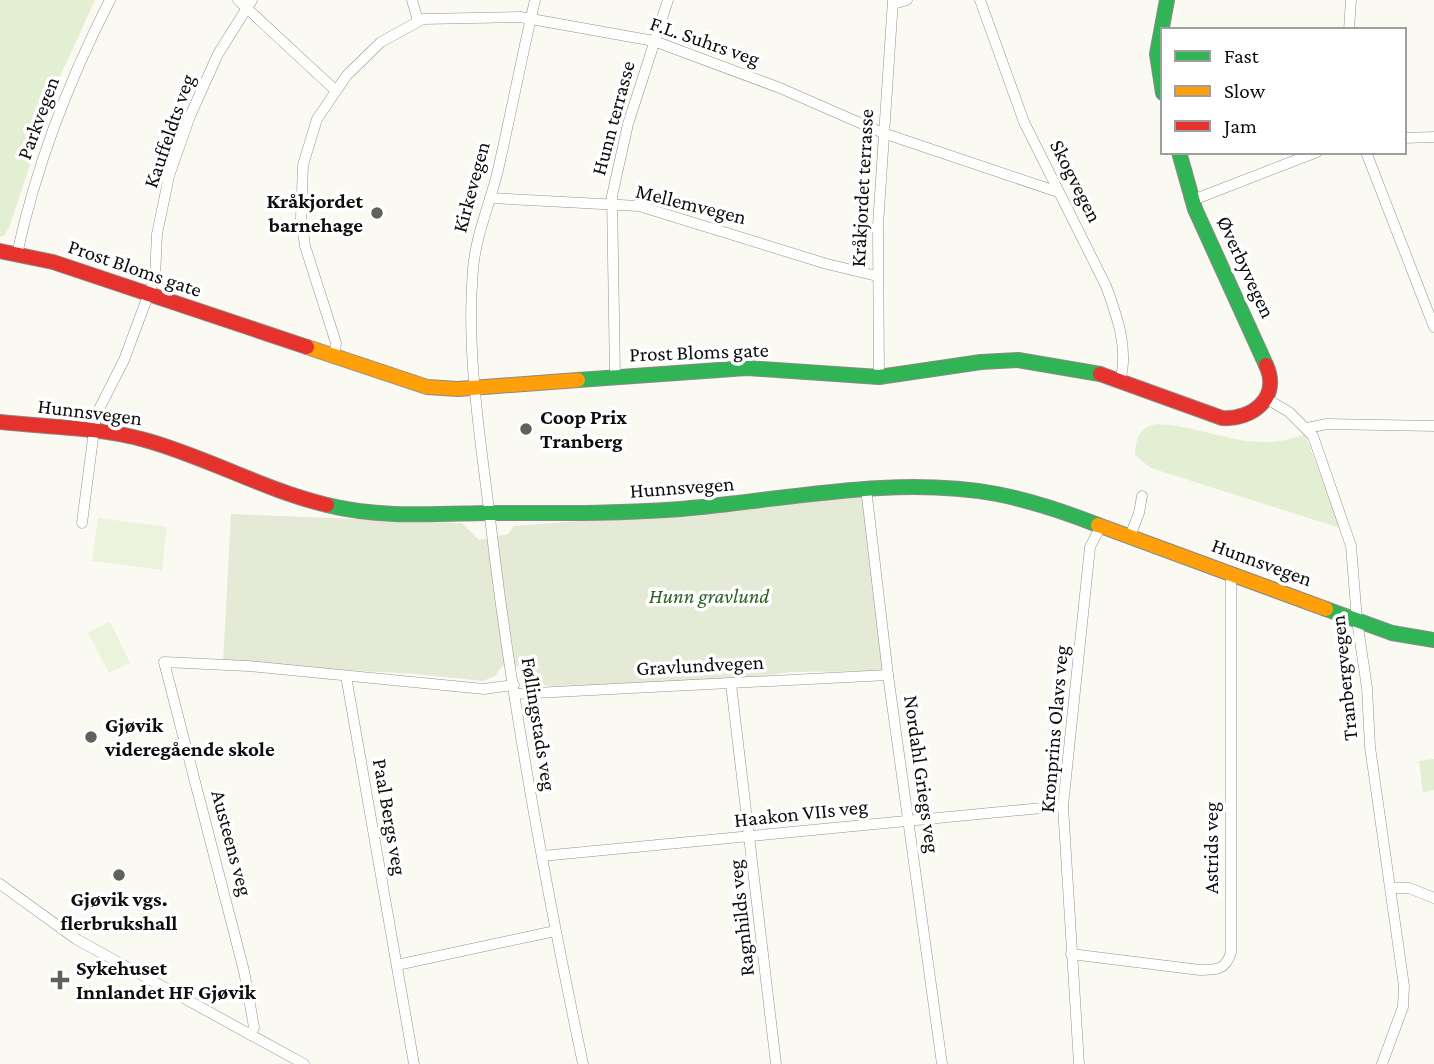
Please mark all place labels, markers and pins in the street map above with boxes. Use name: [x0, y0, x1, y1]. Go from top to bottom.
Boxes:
place label: Kråkjordet barnehage: [267, 189, 363, 237]
marker: Kråkjordet barnehage: [369, 205, 385, 221]
place label: Coop Prix Tranberg: [540, 405, 627, 453]
marker: Coop Prix Tranberg: [518, 421, 534, 437]
place label: Gjøvik videregående skole: [104, 713, 275, 761]
marker: Gjøvik videregående skole: [83, 729, 99, 745]
marker: Gjøvik vgs. flerbrukshall: [111, 867, 127, 883]
place label: Gjøvik vgs. flerbrukshall: [61, 887, 177, 935]
place label: Sykehuset Innlandet HF Gjøvik: [76, 956, 257, 1004]
marker: Sykehuset Innlandet HF Gjøvik: [50, 970, 70, 990]

